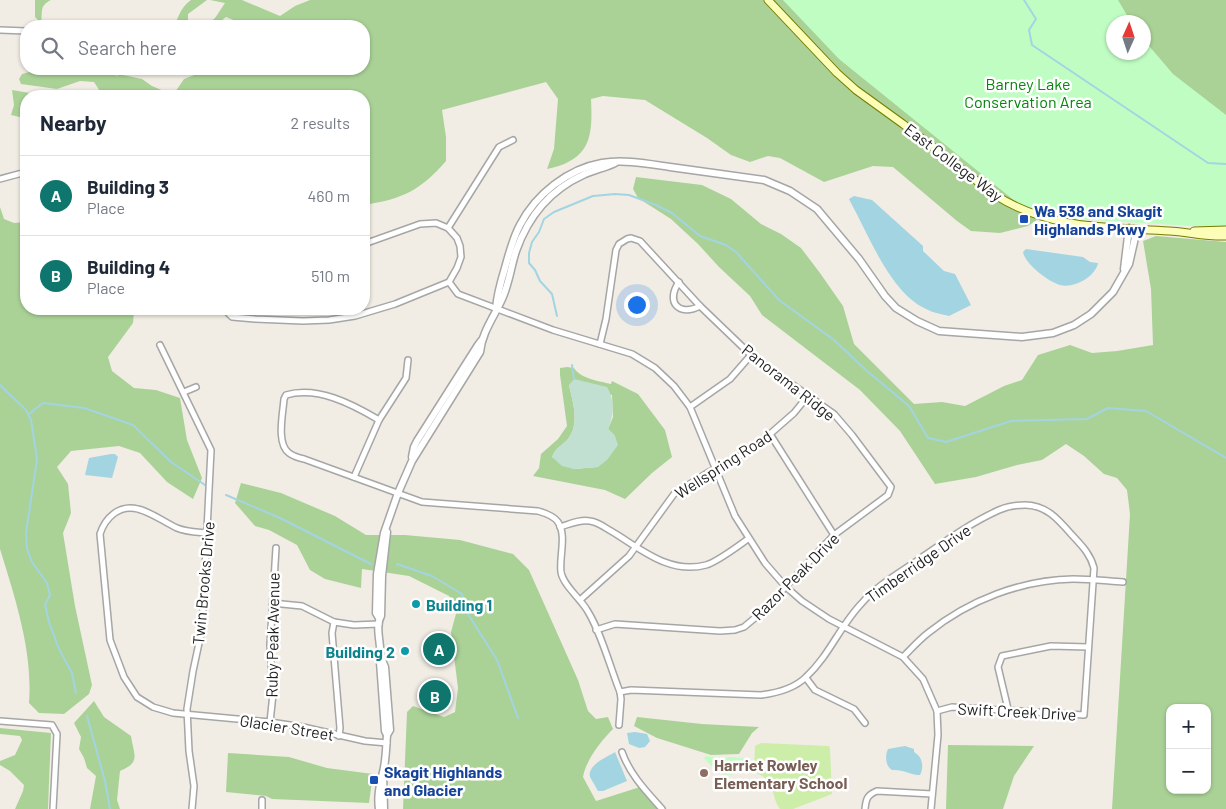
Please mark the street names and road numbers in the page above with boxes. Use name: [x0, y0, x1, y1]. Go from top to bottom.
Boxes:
street label: East College Way: [901, 119, 1007, 205]
street label: Panorama Ridge: [739, 340, 839, 424]
street label: Wellspring Road: [671, 426, 775, 502]
street label: Timberridge Drive: [862, 520, 974, 606]
street label: Twin Brooks Drive: [188, 521, 218, 645]
street label: Razor Peak Drive: [747, 528, 843, 624]
street label: Ruby Peak Avenue: [261, 572, 283, 698]
street label: Swift Creek Drive: [957, 698, 1077, 724]
street label: Glacier Street: [238, 710, 336, 744]

